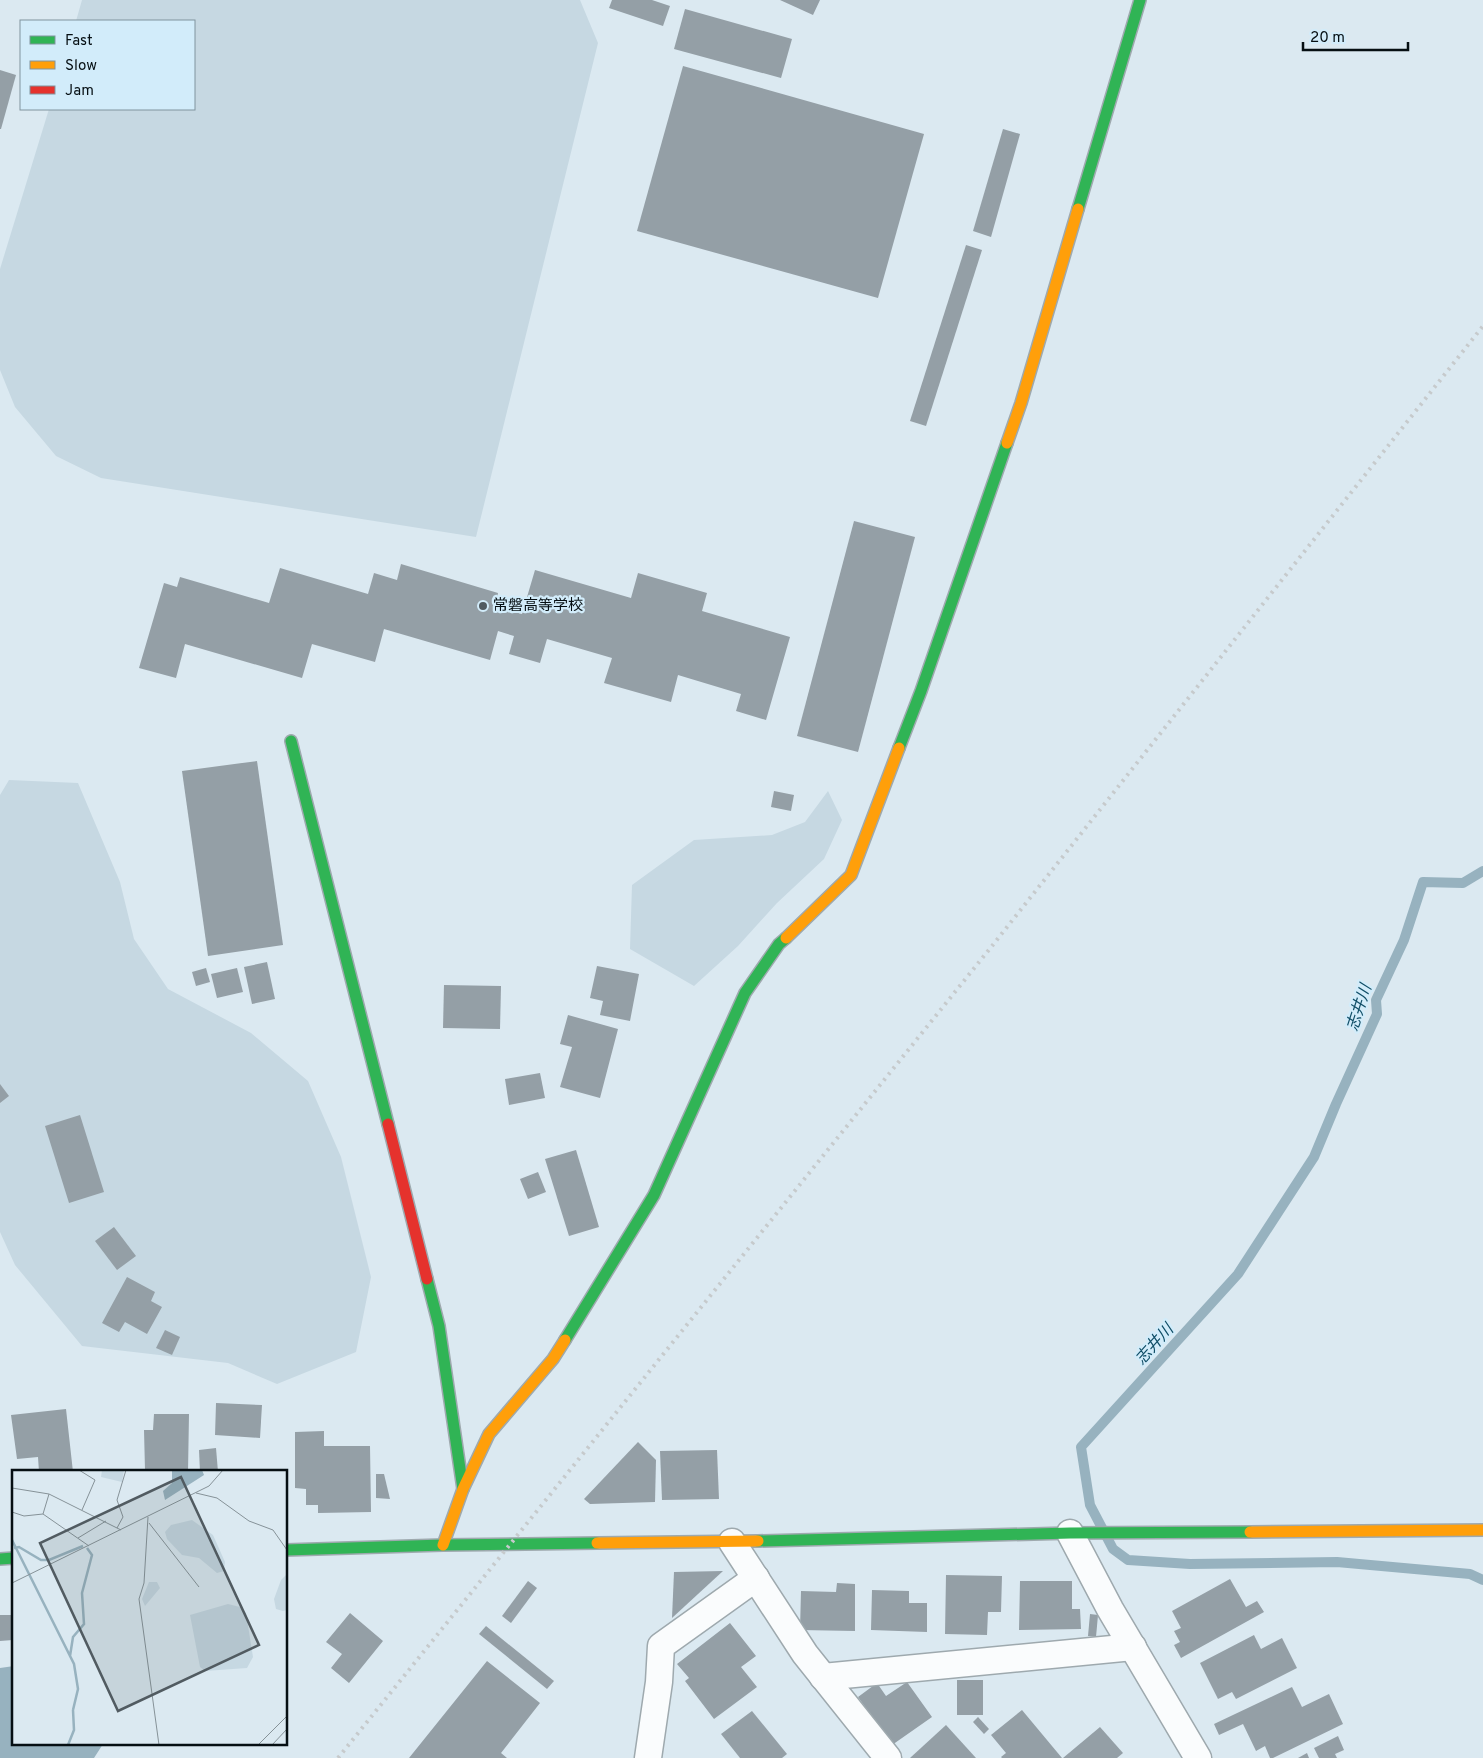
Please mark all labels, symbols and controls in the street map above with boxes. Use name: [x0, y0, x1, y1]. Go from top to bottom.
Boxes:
legend: [20, 20, 195, 110]
scale bar: [1303, 20, 1408, 52]
text: 20 m: [1310, 29, 1345, 48]
text: Fast: [65, 32, 93, 51]
text: Slow: [65, 57, 97, 76]
text: Jam: [65, 82, 94, 101]
place label: 常磐高等学校: [493, 597, 583, 616]
marker: 常磐高等学校: [477, 600, 489, 612]
water label: 志井川: [1343, 980, 1378, 1034]
water label: 志井川: [1132, 1319, 1180, 1370]
inset map: [12, 1470, 288, 1746]

